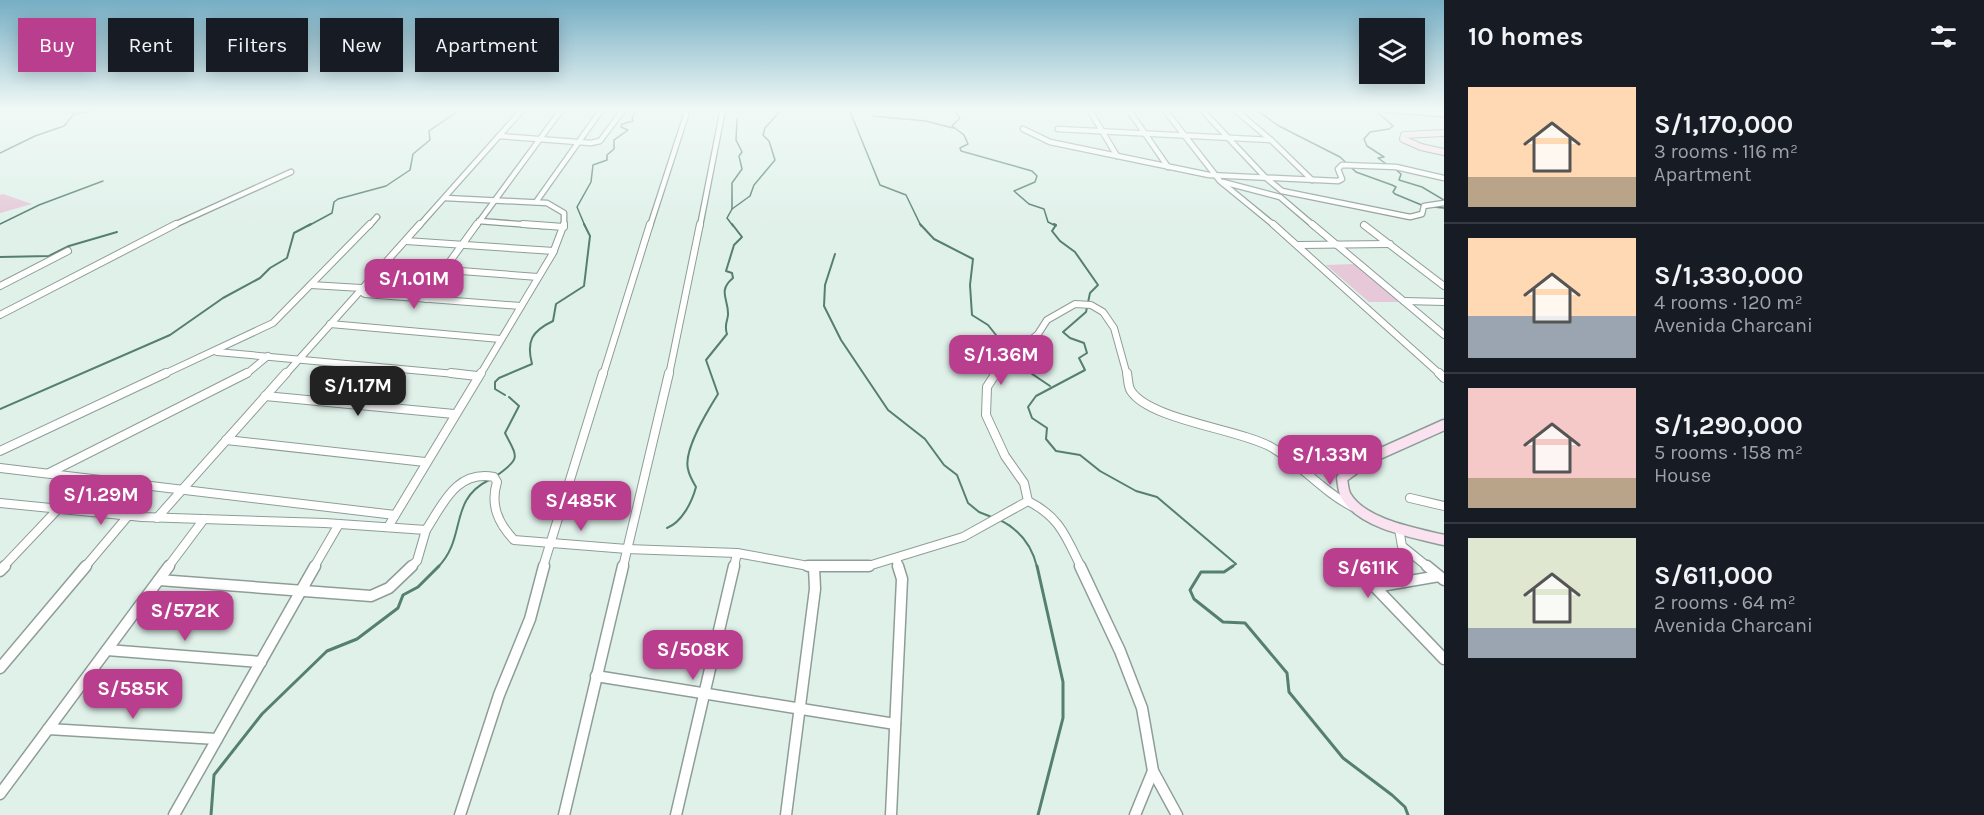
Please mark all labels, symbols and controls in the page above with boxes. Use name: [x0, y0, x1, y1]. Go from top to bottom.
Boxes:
chip: Buy: [18, 18, 96, 72]
chip: Rent: [108, 18, 194, 72]
chip: Filters: [206, 18, 308, 72]
chip: New: [320, 18, 403, 72]
chip: Apartment: [415, 18, 559, 72]
map controls: [1359, 18, 1425, 84]
button: layers: [1359, 18, 1425, 84]
icon: filters: [1927, 20, 1960, 53]
text: 10 homes: [1468, 21, 1583, 52]
text: S/1,170,000: [1654, 109, 1793, 140]
icon: home: [1516, 111, 1588, 183]
text: 3 rooms · 116 m²: [1654, 140, 1798, 163]
text: Apartment: [1654, 163, 1752, 186]
pin: S/1.01M: [359, 259, 469, 310]
text: S/1,330,000: [1654, 260, 1803, 291]
icon: home: [1516, 262, 1588, 334]
text: S/1.01M: [379, 267, 449, 290]
text: 4 rooms · 120 m²: [1654, 291, 1803, 314]
text: Avenida Charcani: [1654, 314, 1813, 337]
pin: S/1.36M: [946, 335, 1056, 386]
text: S/1.36M: [963, 343, 1039, 366]
pin: S/1.17M: [303, 366, 413, 417]
text: S/1.17M: [324, 374, 392, 397]
text: S/1,290,000: [1654, 410, 1803, 441]
icon: home: [1516, 412, 1588, 484]
pin: S/1.33M: [1275, 435, 1385, 486]
text: 5 rooms · 158 m²: [1654, 441, 1803, 464]
text: S/1.33M: [1292, 443, 1368, 466]
text: House: [1654, 464, 1711, 487]
pin: S/1.29M: [46, 475, 156, 526]
pin: S/485K: [532, 481, 630, 532]
text: S/1.29M: [63, 483, 139, 506]
text: S/485K: [545, 489, 617, 512]
pin: S/611K: [1319, 548, 1417, 599]
text: S/611K: [1337, 556, 1399, 579]
text: S/611,000: [1654, 560, 1773, 591]
icon: home: [1516, 562, 1588, 634]
pin: S/572K: [136, 591, 234, 642]
text: 2 rooms · 64 m²: [1654, 591, 1796, 614]
text: S/572K: [151, 599, 219, 622]
text: Avenida Charcani: [1654, 614, 1813, 637]
pin: S/508K: [644, 630, 742, 681]
text: S/508K: [657, 638, 729, 661]
pin: S/585K: [84, 669, 182, 720]
text: S/585K: [97, 677, 169, 700]

